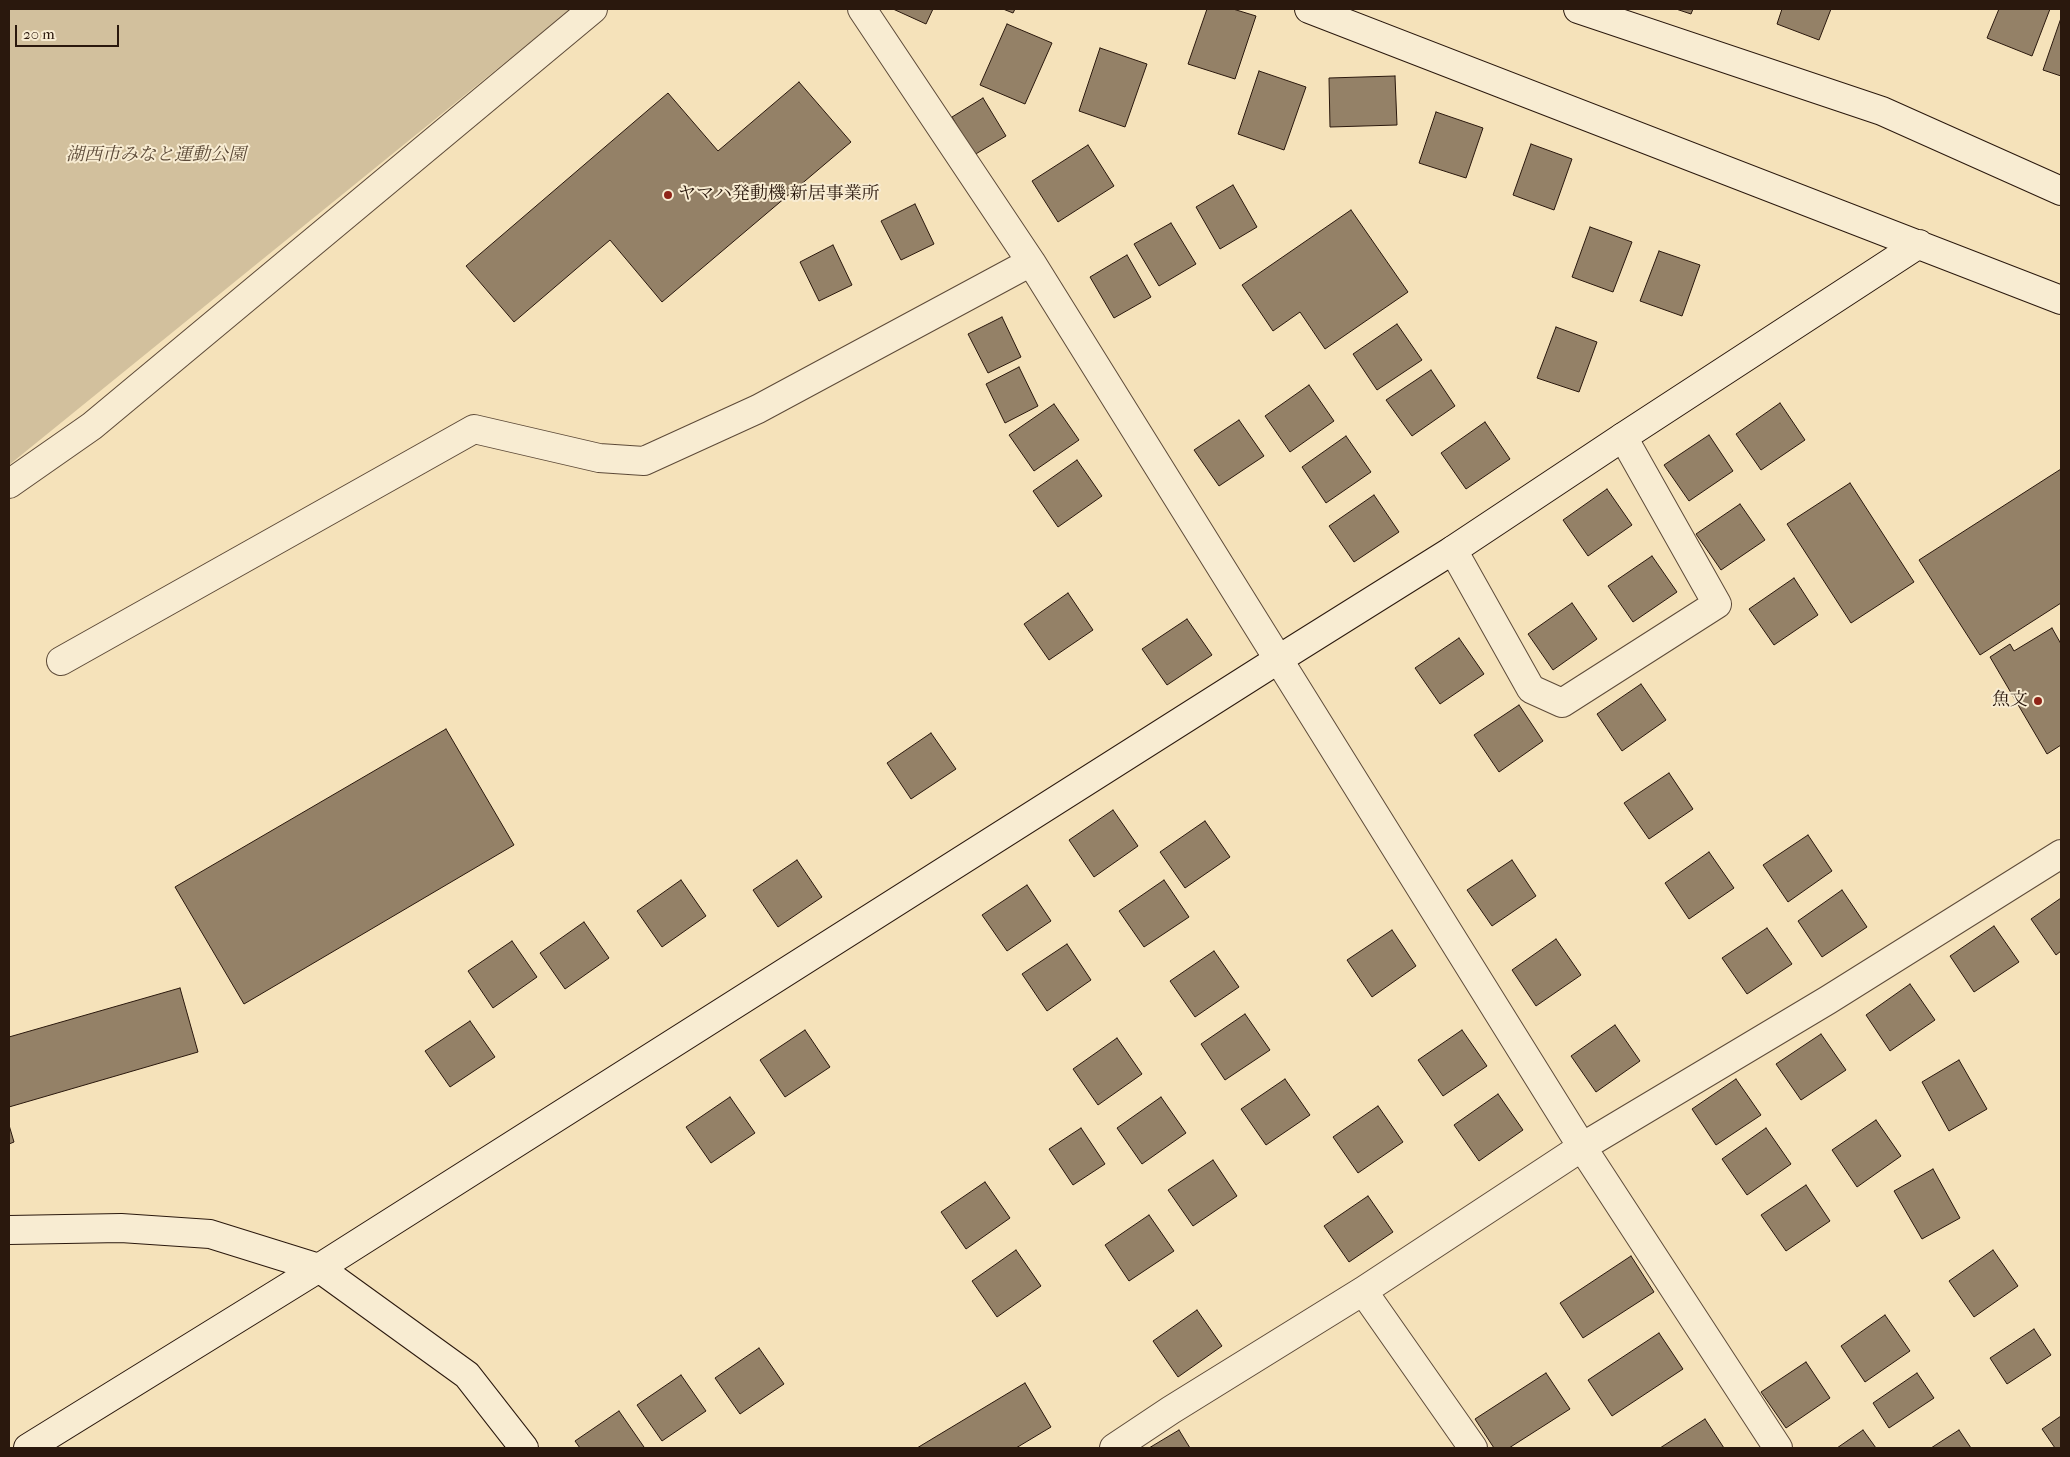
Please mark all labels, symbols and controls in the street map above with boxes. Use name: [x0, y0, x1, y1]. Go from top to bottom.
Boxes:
scale bar: [18, 15, 121, 47]
text: 20 m: [23, 25, 55, 43]
park label: 湖西市みなと運動公園: [66, 145, 246, 167]
place label: ヤマハ発動機 新居事業所: [678, 184, 880, 206]
marker: ヤマハ発動機 新居事業所: [662, 189, 674, 201]
place label: 魚文: [1992, 690, 2028, 712]
marker: 魚文: [2032, 695, 2044, 707]

